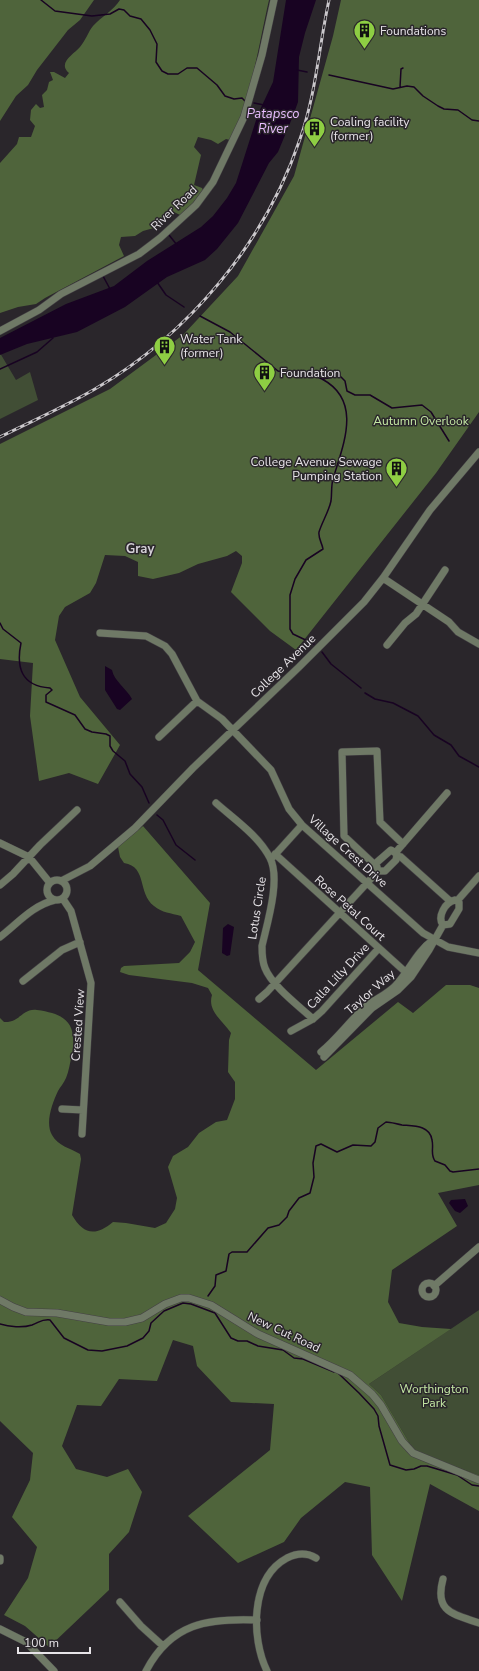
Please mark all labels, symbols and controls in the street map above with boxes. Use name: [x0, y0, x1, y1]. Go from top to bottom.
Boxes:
building icon: Foundations: [351, 18, 377, 51]
place label: Foundations: [380, 23, 446, 39]
water label: Patapsco River: [246, 105, 300, 138]
place label: Coaling facility (former): [330, 114, 410, 144]
building icon: Coaling facility (former): [302, 116, 328, 149]
street label: River Road: [147, 182, 201, 234]
place label: Water Tank (former): [180, 331, 243, 361]
building icon: Water Tank (former): [151, 333, 177, 366]
building icon: Foundation: [252, 360, 278, 393]
place label: Foundation: [280, 365, 340, 381]
park label: Autumn Overlook: [373, 413, 470, 429]
place label: College Avenue Sewage Pumping Station: [250, 454, 382, 484]
building icon: College Avenue Sewage Pumping Station: [384, 456, 410, 489]
district label: Gray: [126, 540, 154, 558]
street label: College Avenue: [247, 631, 319, 701]
street label: Village Crest Drive: [304, 811, 391, 891]
street label: Rose Petal Court: [311, 872, 390, 945]
street label: Lotus Circle: [244, 875, 270, 941]
street label: Calla Lilly Drive: [303, 940, 373, 1012]
street label: Taylor Way: [342, 965, 399, 1018]
street label: Crested View: [67, 988, 89, 1062]
street label: New Cut Road: [245, 1308, 323, 1356]
park label: Worthington Park: [399, 1381, 469, 1411]
scale bar: [18, 1629, 90, 1655]
text: 100 m: [24, 1635, 59, 1651]

